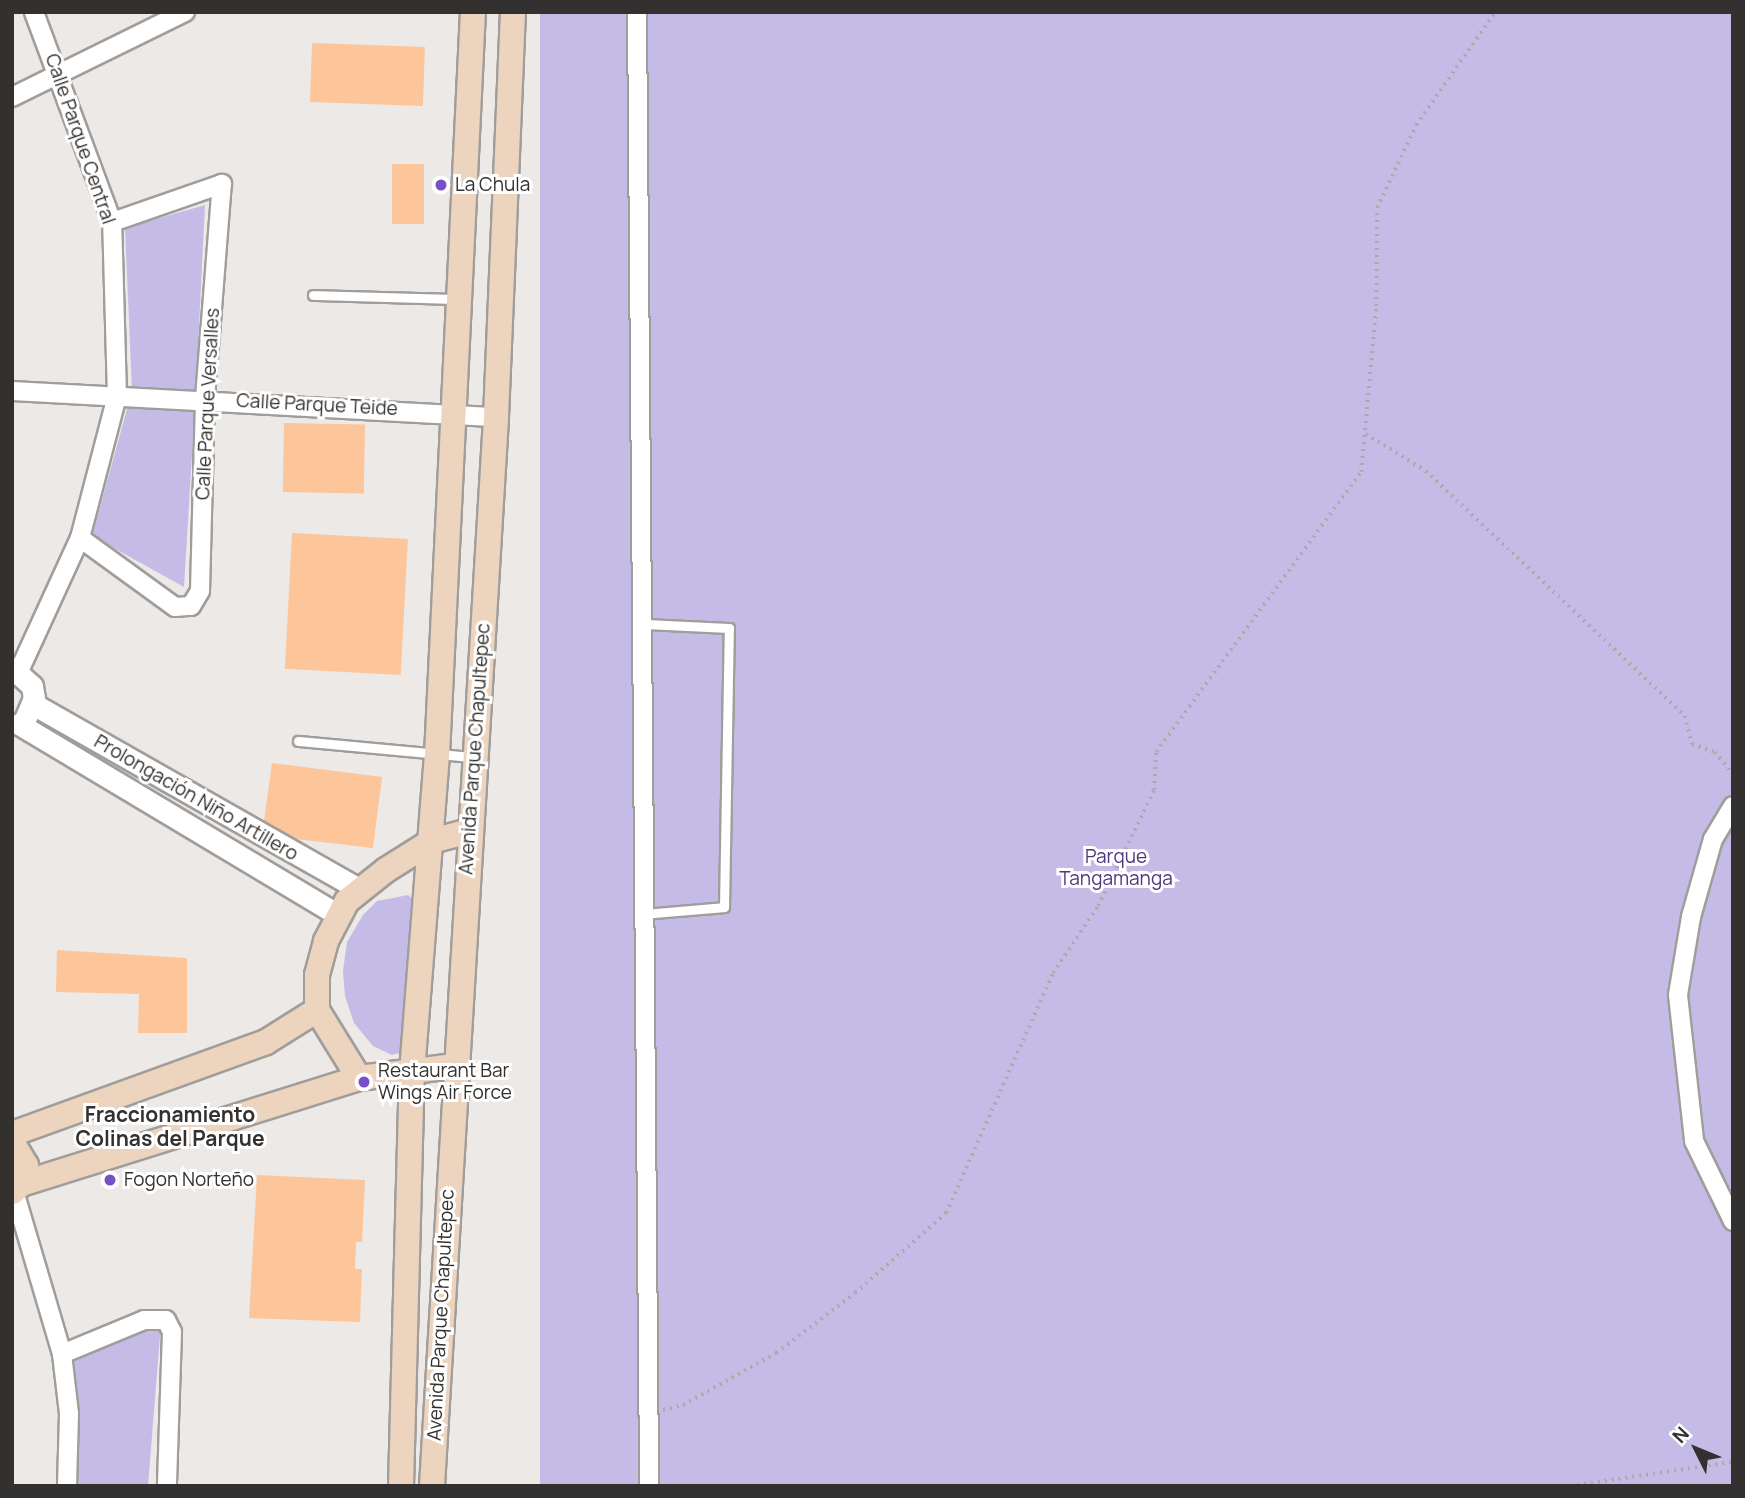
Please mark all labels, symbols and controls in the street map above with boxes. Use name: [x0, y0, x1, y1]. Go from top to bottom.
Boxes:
street label: Calle Parque Central: [40, 51, 120, 227]
place label: La Chula: [455, 174, 530, 196]
marker: La Chula: [433, 177, 449, 193]
street label: Calle Parque Versalles: [192, 307, 224, 501]
street label: Calle Parque Teide: [236, 389, 398, 421]
street label: Avenida Parque Chapultepec: [455, 623, 495, 875]
street label: Prolongación Niño Artillero: [90, 730, 302, 866]
park label: Parque Tangamanga: [1059, 846, 1173, 890]
place label: Restaurant Bar Wings Air Force: [378, 1060, 512, 1104]
marker: Restaurant Bar Wings Air Force: [356, 1074, 372, 1090]
district label: Fraccionamiento Colinas del Parque: [75, 1101, 265, 1151]
place label: Fogon Norteño: [124, 1169, 254, 1191]
marker: Fogon Norteño: [102, 1172, 118, 1188]
street label: Avenida Parque Chapultepec: [423, 1189, 459, 1441]
north arrow: [1661, 1414, 1731, 1484]
text: N: [1666, 1421, 1695, 1449]

